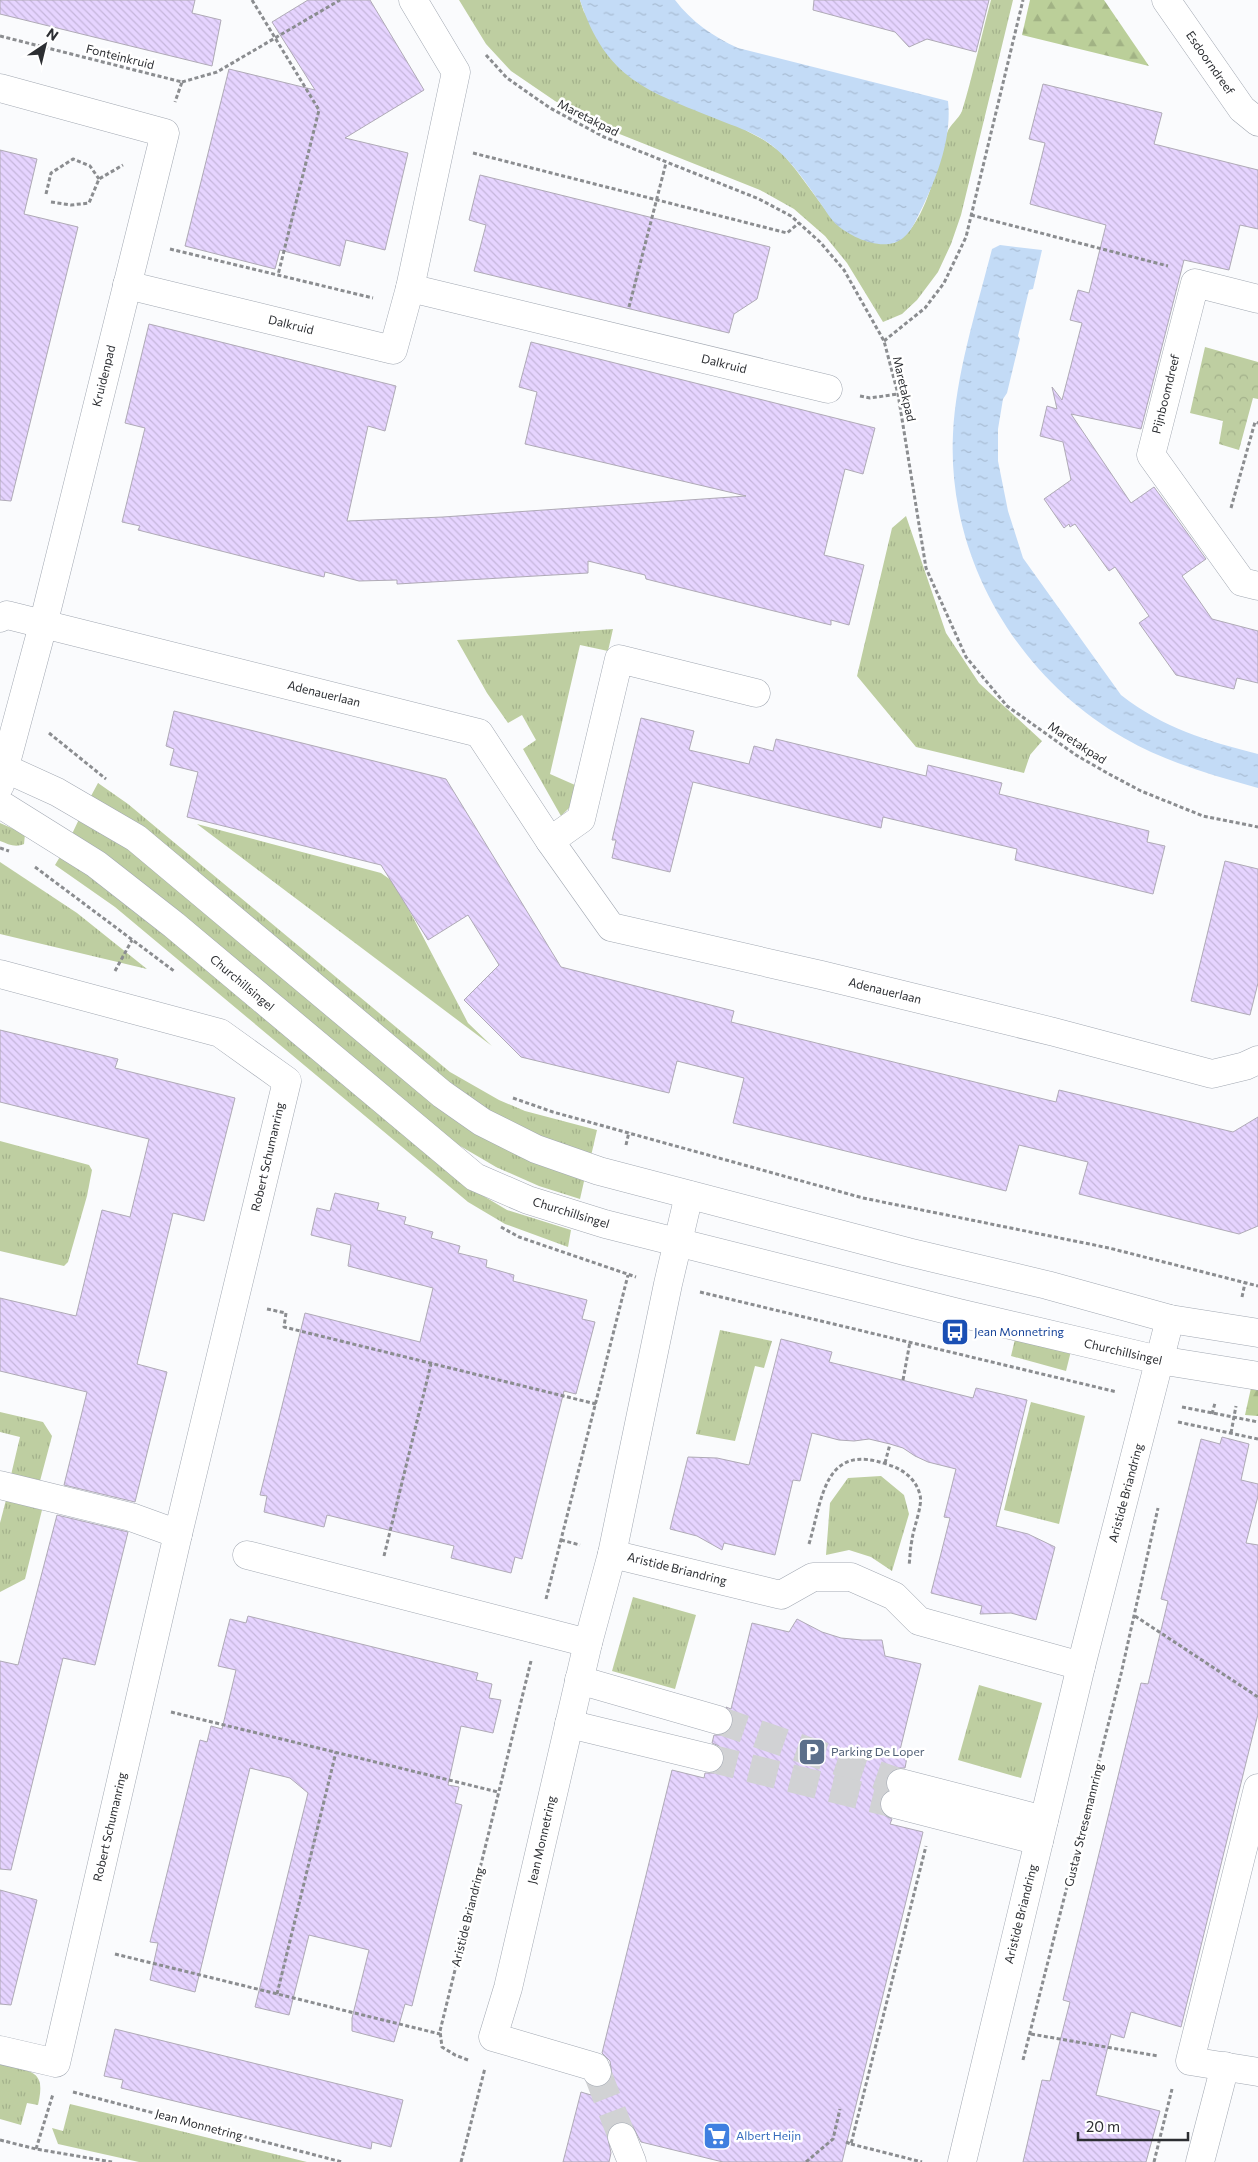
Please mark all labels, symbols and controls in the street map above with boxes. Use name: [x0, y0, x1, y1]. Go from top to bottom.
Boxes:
north arrow: [20, 20, 70, 70]
text: N: [44, 24, 62, 44]
street label: Esdoorndreef: [1184, 28, 1238, 97]
street label: Fonteinkruid: [85, 41, 156, 71]
street label: Maretakpad: [556, 96, 621, 138]
street label: Dalkruid: [267, 312, 315, 336]
street label: Kruidenpad: [89, 343, 117, 408]
street label: Dalkruid: [700, 351, 748, 375]
street label: Pijnboomdreef: [1148, 352, 1182, 435]
street label: Maretakpad: [891, 355, 919, 423]
street label: Adenauerlaan: [286, 677, 362, 709]
street label: Maretakpad: [1046, 718, 1109, 766]
street label: Churchillsingel: [208, 951, 278, 1013]
street label: Adenauerlaan: [847, 974, 923, 1006]
street label: Robert Schumanring: [248, 1100, 287, 1213]
street label: Churchillsingel: [531, 1194, 611, 1230]
bus stop icon: Jean Monnetring: [940, 1317, 970, 1347]
place label: Jean Monnetring: [974, 1324, 1065, 1339]
street label: Churchillsingel: [1083, 1335, 1164, 1367]
street label: Aristide Briandring: [1105, 1441, 1145, 1544]
street label: Aristide Briandring: [626, 1549, 729, 1587]
parking icon: Parking De Loper: [797, 1737, 827, 1767]
place label: Parking De Loper: [831, 1744, 925, 1758]
street label: Gustav Stresemannring: [1061, 1761, 1105, 1888]
street label: Robert Schumanring: [90, 1770, 129, 1883]
street label: Jean Monnetring: [524, 1794, 559, 1885]
street label: Aristide Briandring: [1001, 1862, 1039, 1965]
street label: Aristide Briandring: [448, 1865, 486, 1968]
street label: Jean Monnetring: [154, 2106, 245, 2144]
scale bar: [1078, 2110, 1188, 2142]
text: 20 m: [1086, 2117, 1120, 2135]
supermarket icon: Albert Heijn: [702, 2121, 732, 2151]
place label: Albert Heijn: [736, 2128, 801, 2142]

